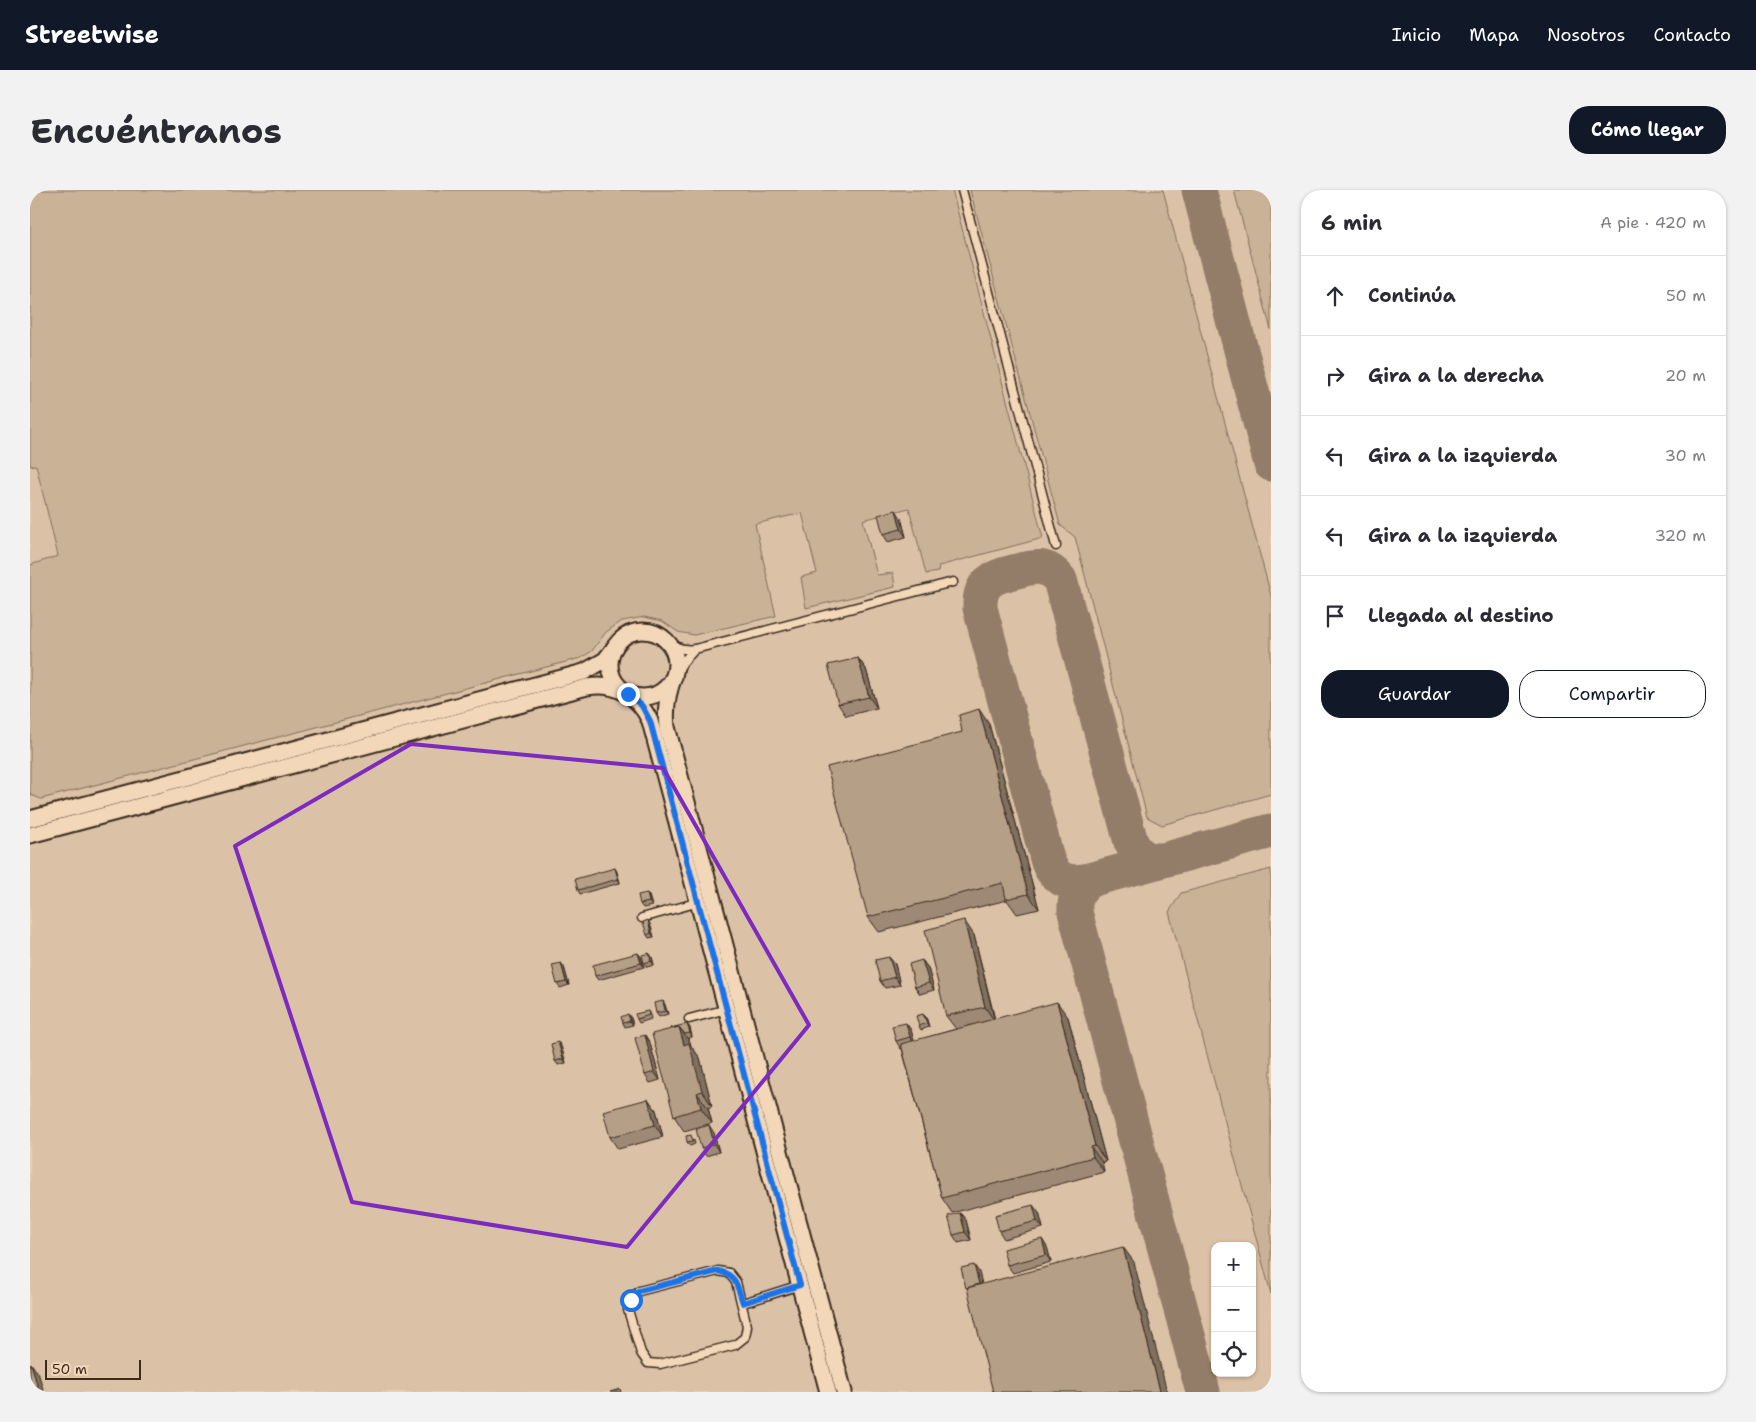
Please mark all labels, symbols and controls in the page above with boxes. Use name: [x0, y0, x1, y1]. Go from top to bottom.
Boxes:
text: Streetwise: [25, 19, 159, 51]
text: Inicio: [1392, 23, 1441, 47]
text: Mapa: [1469, 23, 1519, 47]
text: Nosotros: [1547, 23, 1625, 47]
text: Contacto: [1653, 23, 1731, 47]
button: Cómo llegar: [1569, 106, 1726, 154]
text: Encuéntranos: [30, 107, 282, 154]
text: 6 min: [1321, 209, 1382, 237]
text: A pie · 420 m: [1600, 212, 1706, 233]
icon: ahead: [1321, 282, 1349, 310]
text: Continúa: [1368, 283, 1456, 308]
text: 50 m: [1666, 285, 1706, 306]
icon: right: [1321, 362, 1349, 390]
text: Gira a la derecha: [1368, 363, 1544, 388]
text: 20 m: [1665, 365, 1706, 386]
icon: left: [1321, 442, 1349, 470]
text: Gira a la izquierda: [1368, 443, 1557, 468]
text: 30 m: [1665, 445, 1706, 466]
icon: left: [1321, 522, 1349, 550]
text: Gira a la izquierda: [1368, 523, 1557, 548]
text: 320 m: [1655, 525, 1706, 546]
icon: arrive: [1321, 602, 1349, 630]
text: Llegada al destino: [1368, 603, 1554, 628]
button: Guardar: [1321, 670, 1509, 718]
button: Compartir: [1519, 670, 1706, 718]
route end: [617, 683, 640, 706]
map controls: [1211, 1242, 1256, 1377]
button: +: [1211, 1242, 1256, 1287]
button: −: [1211, 1287, 1256, 1332]
route start: [620, 1289, 643, 1312]
button: locate: [1211, 1332, 1256, 1377]
scale bar: [45, 1357, 141, 1380]
text: 50 m: [52, 1360, 87, 1378]

